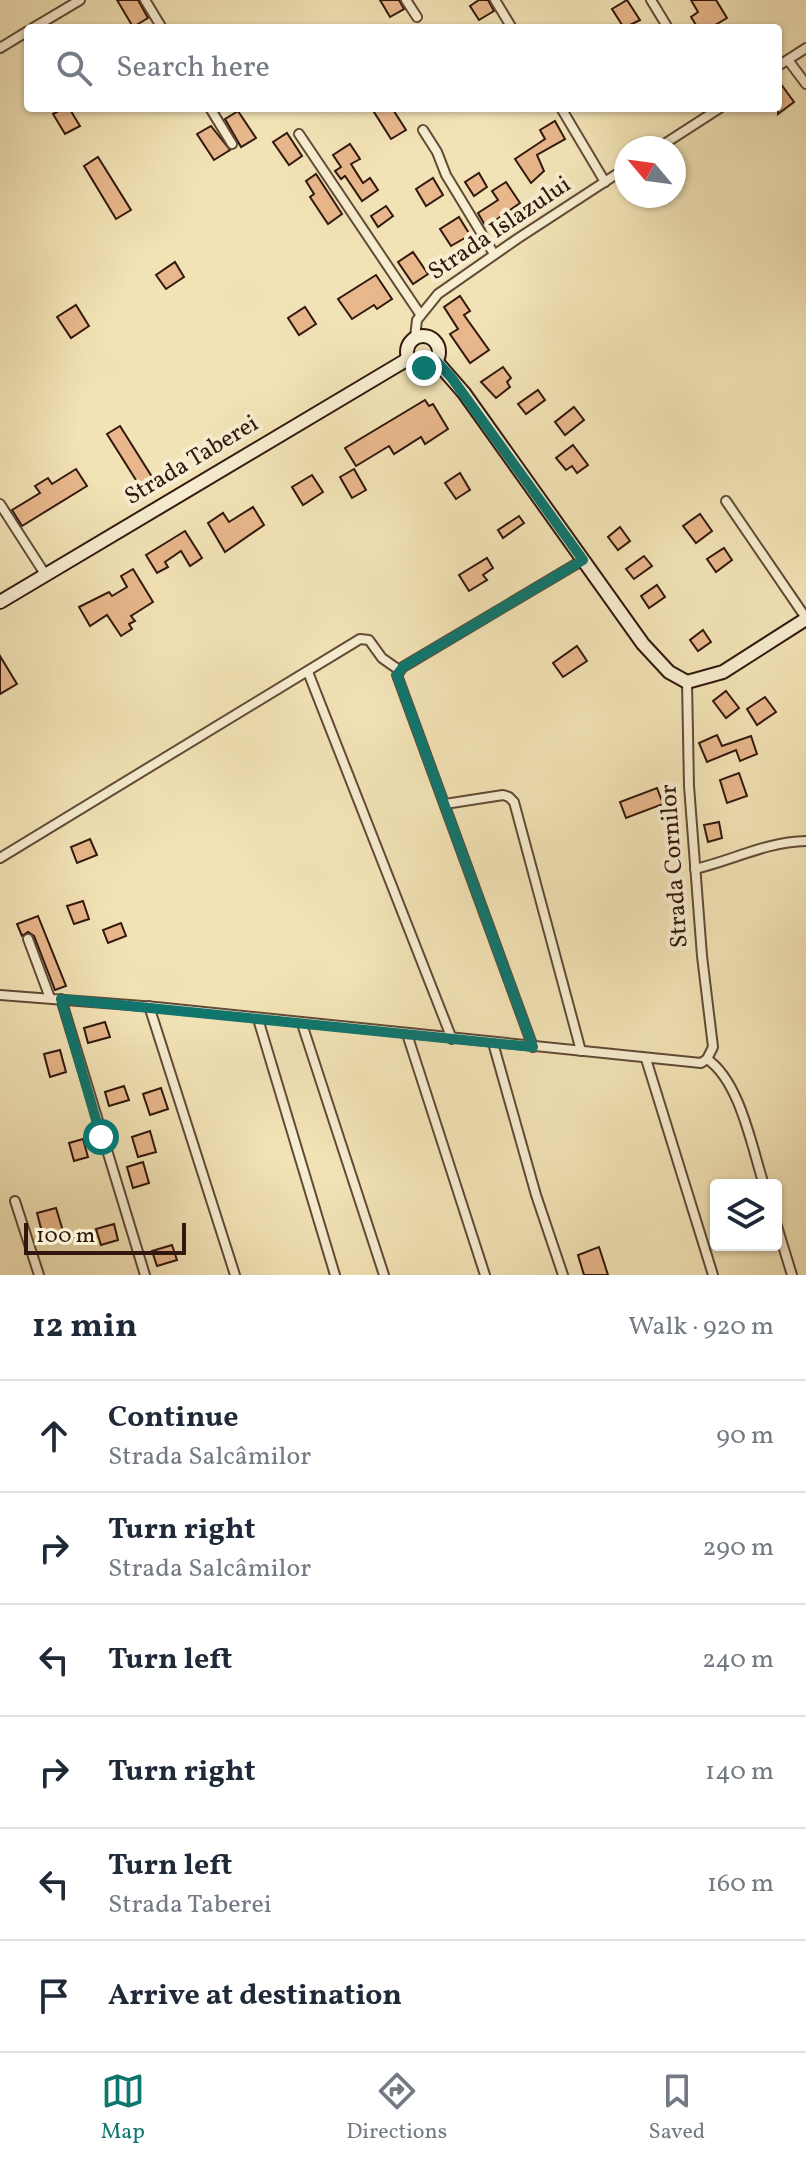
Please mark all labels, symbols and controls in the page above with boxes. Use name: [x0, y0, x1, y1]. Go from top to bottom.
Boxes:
search box: [24, 24, 782, 112]
icon: search: [52, 46, 96, 90]
text: Search here: [116, 47, 270, 89]
north arrow: [614, 136, 686, 208]
street label: Strada Islazului: [422, 169, 578, 289]
route end: [406, 350, 442, 386]
street label: Strada Taberei: [119, 408, 265, 514]
street label: Strada Cornilor: [652, 783, 698, 949]
route start: [83, 1119, 119, 1155]
map controls: [710, 1179, 782, 1251]
button: layers: [710, 1179, 782, 1251]
scale bar: [24, 1219, 186, 1255]
text: 100 m: [36, 1221, 95, 1252]
text: 12 min: [32, 1304, 137, 1351]
text: Walk · 920 m: [628, 1309, 774, 1345]
text: Continue: [108, 1397, 239, 1439]
icon: ahead: [32, 1414, 76, 1458]
text: 90 m: [716, 1418, 774, 1454]
text: Strada Salcâmilor: [108, 1439, 311, 1475]
text: Turn right: [108, 1509, 256, 1551]
icon: right: [32, 1526, 76, 1570]
text: 290 m: [702, 1530, 774, 1566]
text: Strada Salcâmilor: [108, 1551, 311, 1587]
icon: left: [32, 1638, 76, 1682]
text: Turn left: [108, 1639, 232, 1681]
text: 240 m: [702, 1642, 774, 1678]
icon: right: [32, 1750, 76, 1794]
text: Turn right: [108, 1751, 256, 1793]
text: 140 m: [705, 1754, 774, 1790]
text: Turn left: [108, 1845, 232, 1887]
icon: left: [32, 1862, 76, 1906]
text: 160 m: [707, 1866, 774, 1902]
text: Strada Taberei: [108, 1887, 272, 1923]
icon: arrive: [32, 1974, 76, 2018]
text: Arrive at destination: [108, 1975, 402, 2017]
tab: Map: [101, 2069, 145, 2148]
tab: Directions: [346, 2069, 447, 2148]
tab: Saved: [649, 2069, 705, 2148]

